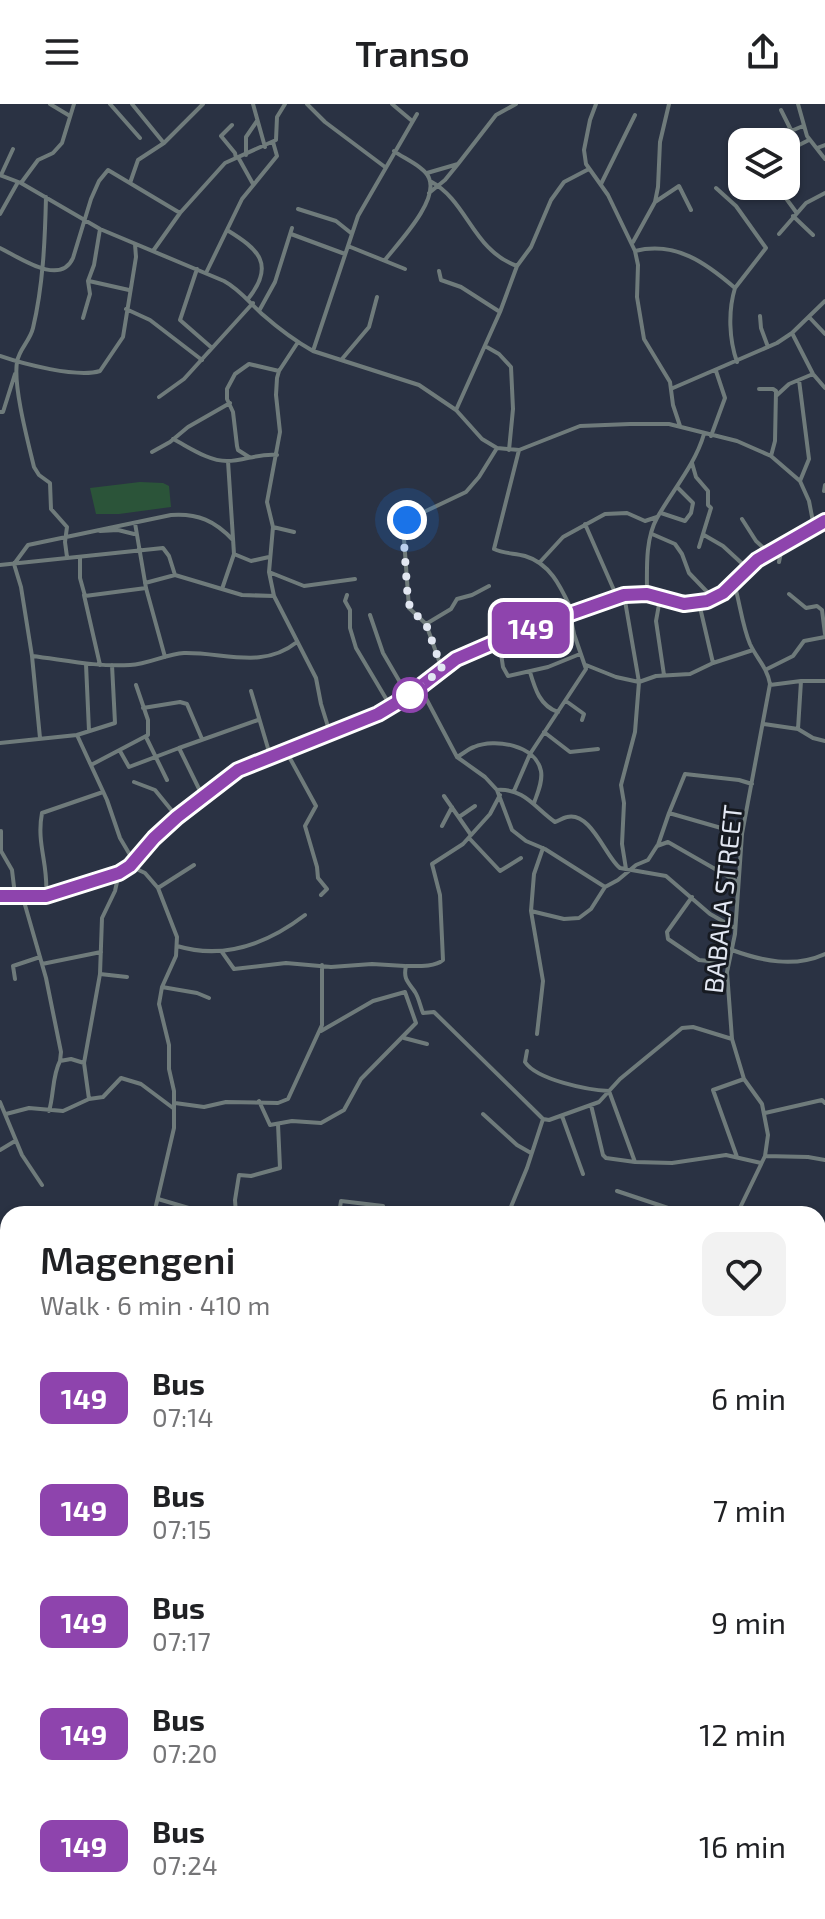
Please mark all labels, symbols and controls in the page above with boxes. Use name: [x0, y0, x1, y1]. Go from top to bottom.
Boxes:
icon: menu: [40, 30, 84, 74]
icon: share: [741, 30, 785, 74]
text: Transo: [355, 31, 470, 74]
map controls: [728, 128, 800, 200]
button: layers: [728, 128, 800, 200]
your location: [387, 500, 427, 540]
line badge: 149: [485, 602, 577, 654]
text: 149: [508, 611, 554, 645]
unlabelled marker: [393, 678, 427, 712]
street label: BABALA STREET: [697, 803, 747, 995]
button: heart: [702, 1232, 786, 1316]
text: Magengeni: [40, 1236, 236, 1282]
text: Walk · 6 min · 410 m: [40, 1289, 270, 1320]
text: Bus: [152, 1365, 205, 1401]
text: 6 min: [711, 1380, 786, 1416]
text: 149: [61, 1381, 107, 1415]
text: 07:14: [152, 1401, 213, 1432]
text: Bus: [152, 1477, 205, 1513]
text: 7 min: [713, 1492, 786, 1528]
text: 149: [61, 1493, 107, 1527]
text: 07:15: [152, 1513, 211, 1544]
text: Bus: [152, 1589, 205, 1625]
text: 9 min: [711, 1604, 786, 1640]
text: 149: [61, 1605, 107, 1639]
text: 07:17: [152, 1625, 211, 1656]
text: Bus: [152, 1701, 205, 1737]
text: 12 min: [699, 1716, 786, 1752]
text: 149: [61, 1717, 107, 1751]
text: 07:20: [152, 1737, 217, 1768]
text: Bus: [152, 1813, 205, 1849]
text: 16 min: [699, 1828, 786, 1864]
text: 149: [61, 1829, 107, 1863]
text: 07:24: [152, 1849, 218, 1880]

